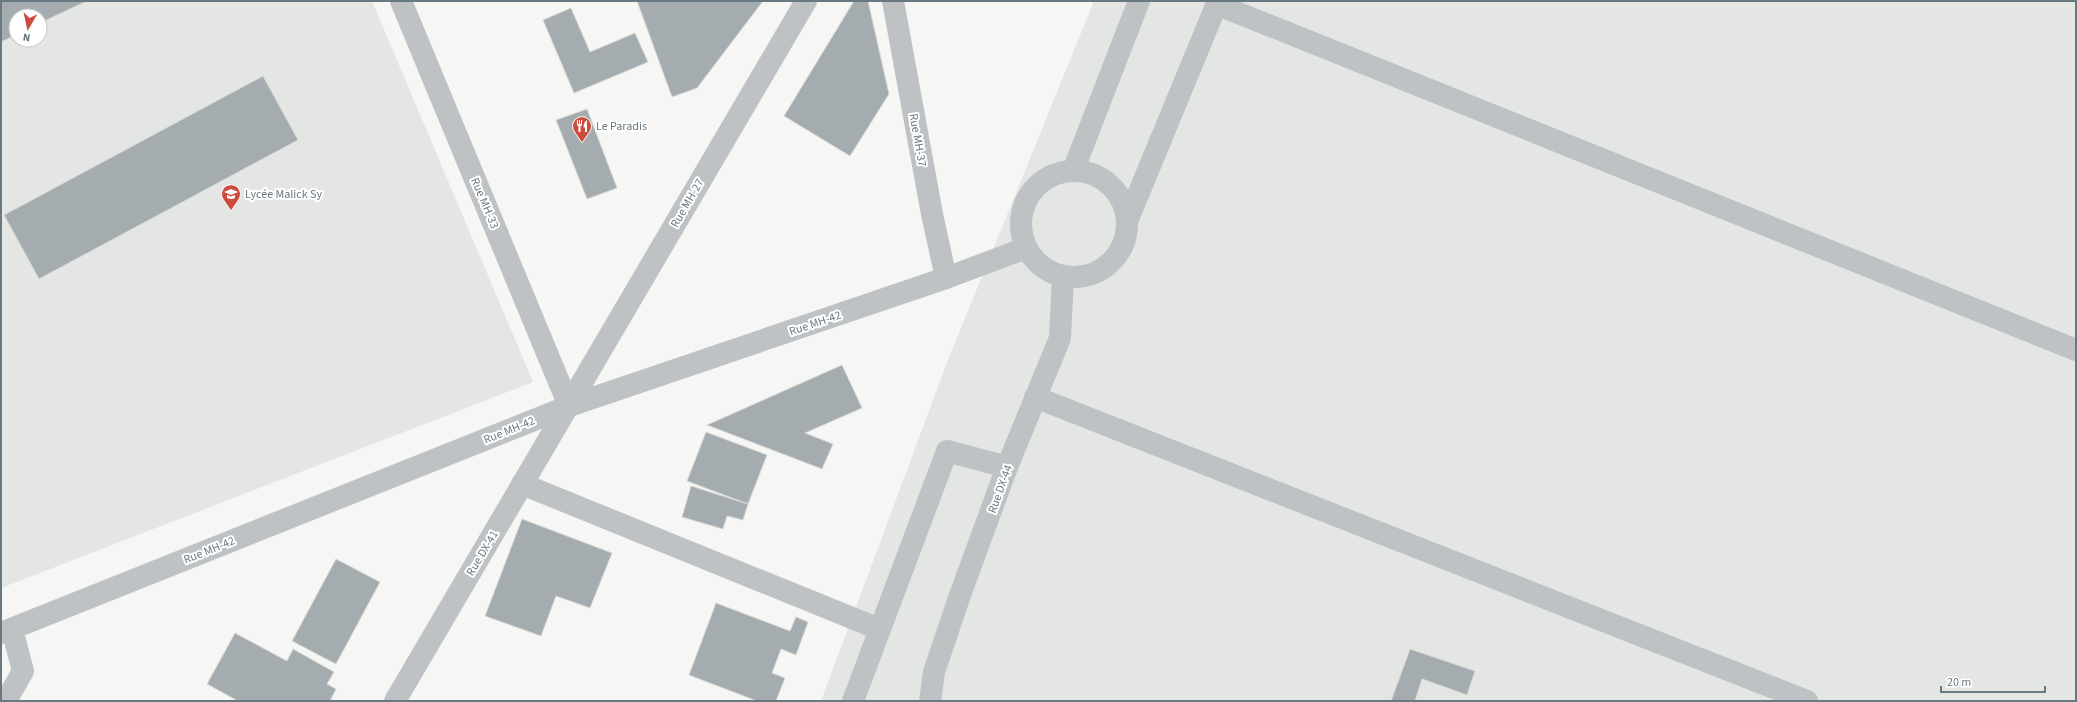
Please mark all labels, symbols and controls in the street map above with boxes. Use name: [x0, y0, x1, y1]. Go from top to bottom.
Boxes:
north arrow: [8, 8, 48, 48]
text: N: [22, 29, 31, 45]
street label: Rue MH-37: [904, 112, 931, 168]
restaurant icon: Le Paradis: [571, 115, 593, 143]
place label: Le Paradis: [596, 118, 647, 135]
street label: Rue MH-33: [466, 175, 503, 231]
street label: Rue MH-27: [667, 176, 708, 231]
school or university icon: Lycée Malick Sy: [220, 183, 242, 211]
place label: Lycée Malick Sy: [245, 186, 322, 203]
street label: Rue MH-42: [787, 307, 843, 340]
street label: Rue MH-42: [481, 412, 537, 448]
street label: Rue DX-44: [984, 463, 1017, 516]
street label: Rue DX-41: [462, 527, 503, 579]
street label: Rue MH-42: [181, 532, 237, 568]
scale bar: [1941, 668, 2045, 694]
text: 20 m: [1947, 674, 1971, 691]

